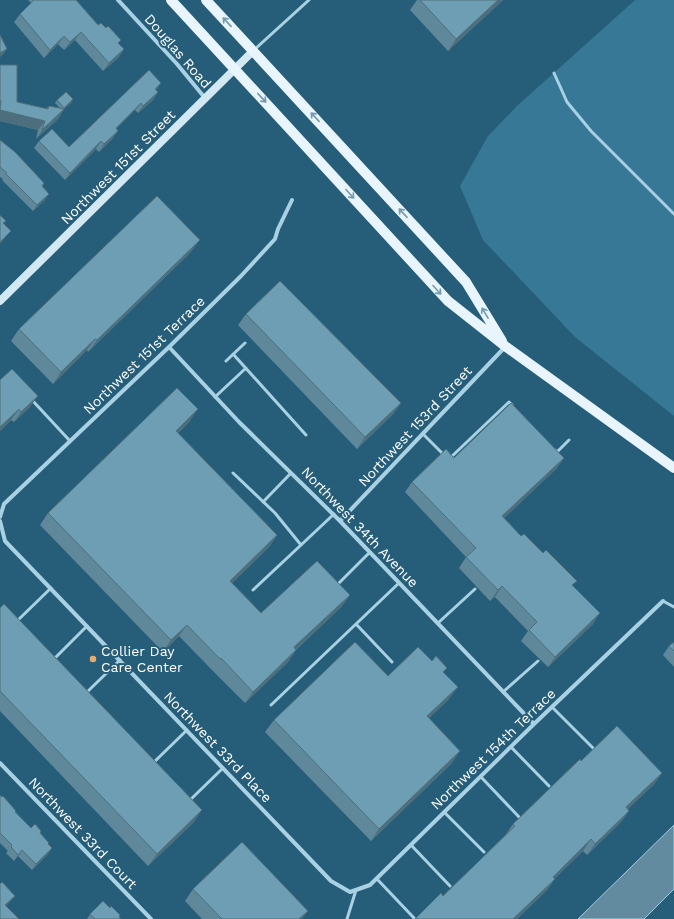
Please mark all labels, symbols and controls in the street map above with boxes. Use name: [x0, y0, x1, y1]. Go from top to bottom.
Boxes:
street label: Douglas Road: [141, 11, 215, 91]
one-way arrow: [222, 17, 231, 27]
one-way arrow: [257, 93, 267, 103]
street label: Northwest 151st Street: [58, 107, 178, 227]
one-way arrow: [310, 112, 320, 122]
one-way arrow: [345, 189, 354, 199]
one-way arrow: [398, 208, 408, 218]
one-way arrow: [433, 285, 442, 295]
street label: Northwest 151st Terrace: [80, 293, 208, 417]
one-way arrow: [481, 308, 489, 319]
street label: Northwest 153rd Street: [355, 362, 475, 489]
street label: Northwest 34th Avenue: [298, 464, 422, 590]
place label: Collier Day Care Center: [101, 643, 183, 675]
marker: Collier Day Care Center: [88, 654, 98, 664]
street label: Northwest 154th Terrace: [427, 685, 559, 813]
street label: Northwest 33rd Place: [161, 688, 275, 806]
street label: Northwest 33rd Court: [25, 774, 141, 892]

